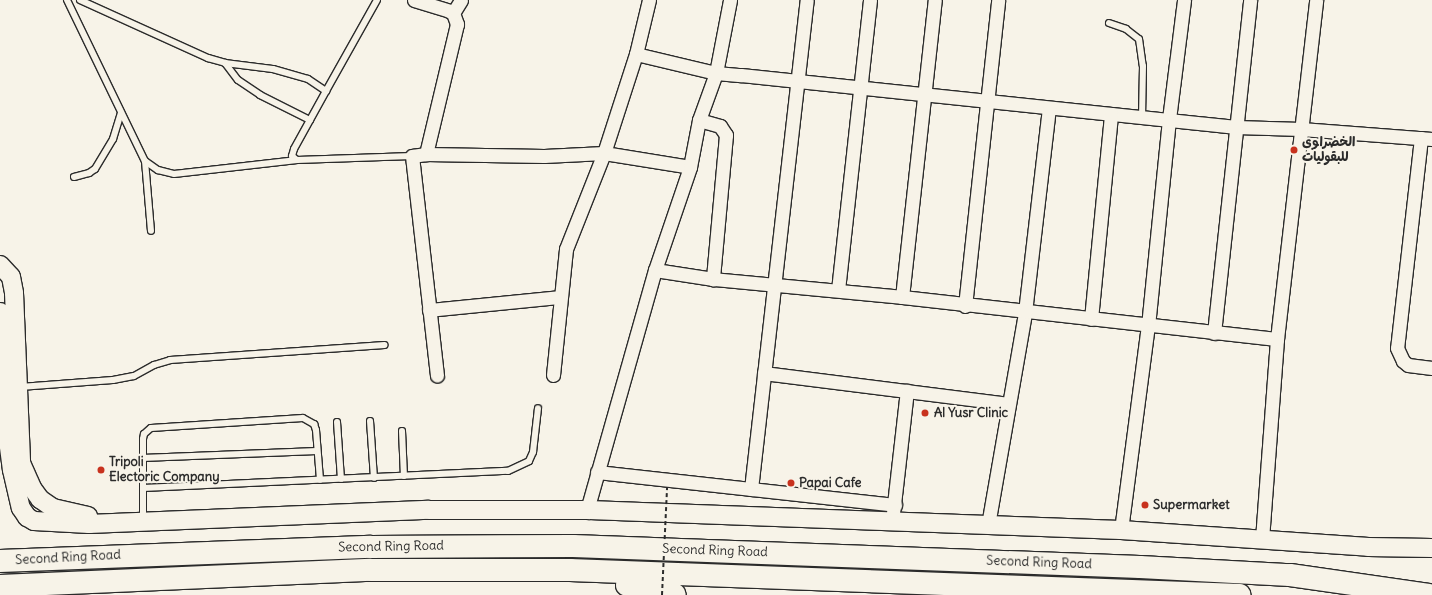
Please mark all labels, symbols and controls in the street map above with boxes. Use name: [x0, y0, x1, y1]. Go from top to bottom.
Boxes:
place label: الخضراوى للبقوليات: [1302, 135, 1355, 166]
marker: الخضراوى للبقوليات: [1289, 145, 1299, 155]
place label: Al Yusr Clinic: [934, 405, 1008, 421]
marker: Al Yusr Clinic: [919, 407, 931, 419]
place label: Tripoli Electoric Company: [109, 455, 220, 486]
marker: Tripoli Electoric Company: [96, 465, 106, 475]
place label: Papai Cafe: [799, 475, 862, 491]
marker: Papai Cafe: [786, 478, 796, 488]
place label: Supermarket: [1153, 497, 1230, 513]
marker: Supermarket: [1140, 500, 1150, 510]
street label: Second Ring Road: [338, 538, 444, 556]
street label: Second Ring Road: [662, 541, 768, 561]
street label: Second Ring Road: [15, 547, 121, 569]
street label: Second Ring Road: [986, 553, 1092, 573]

